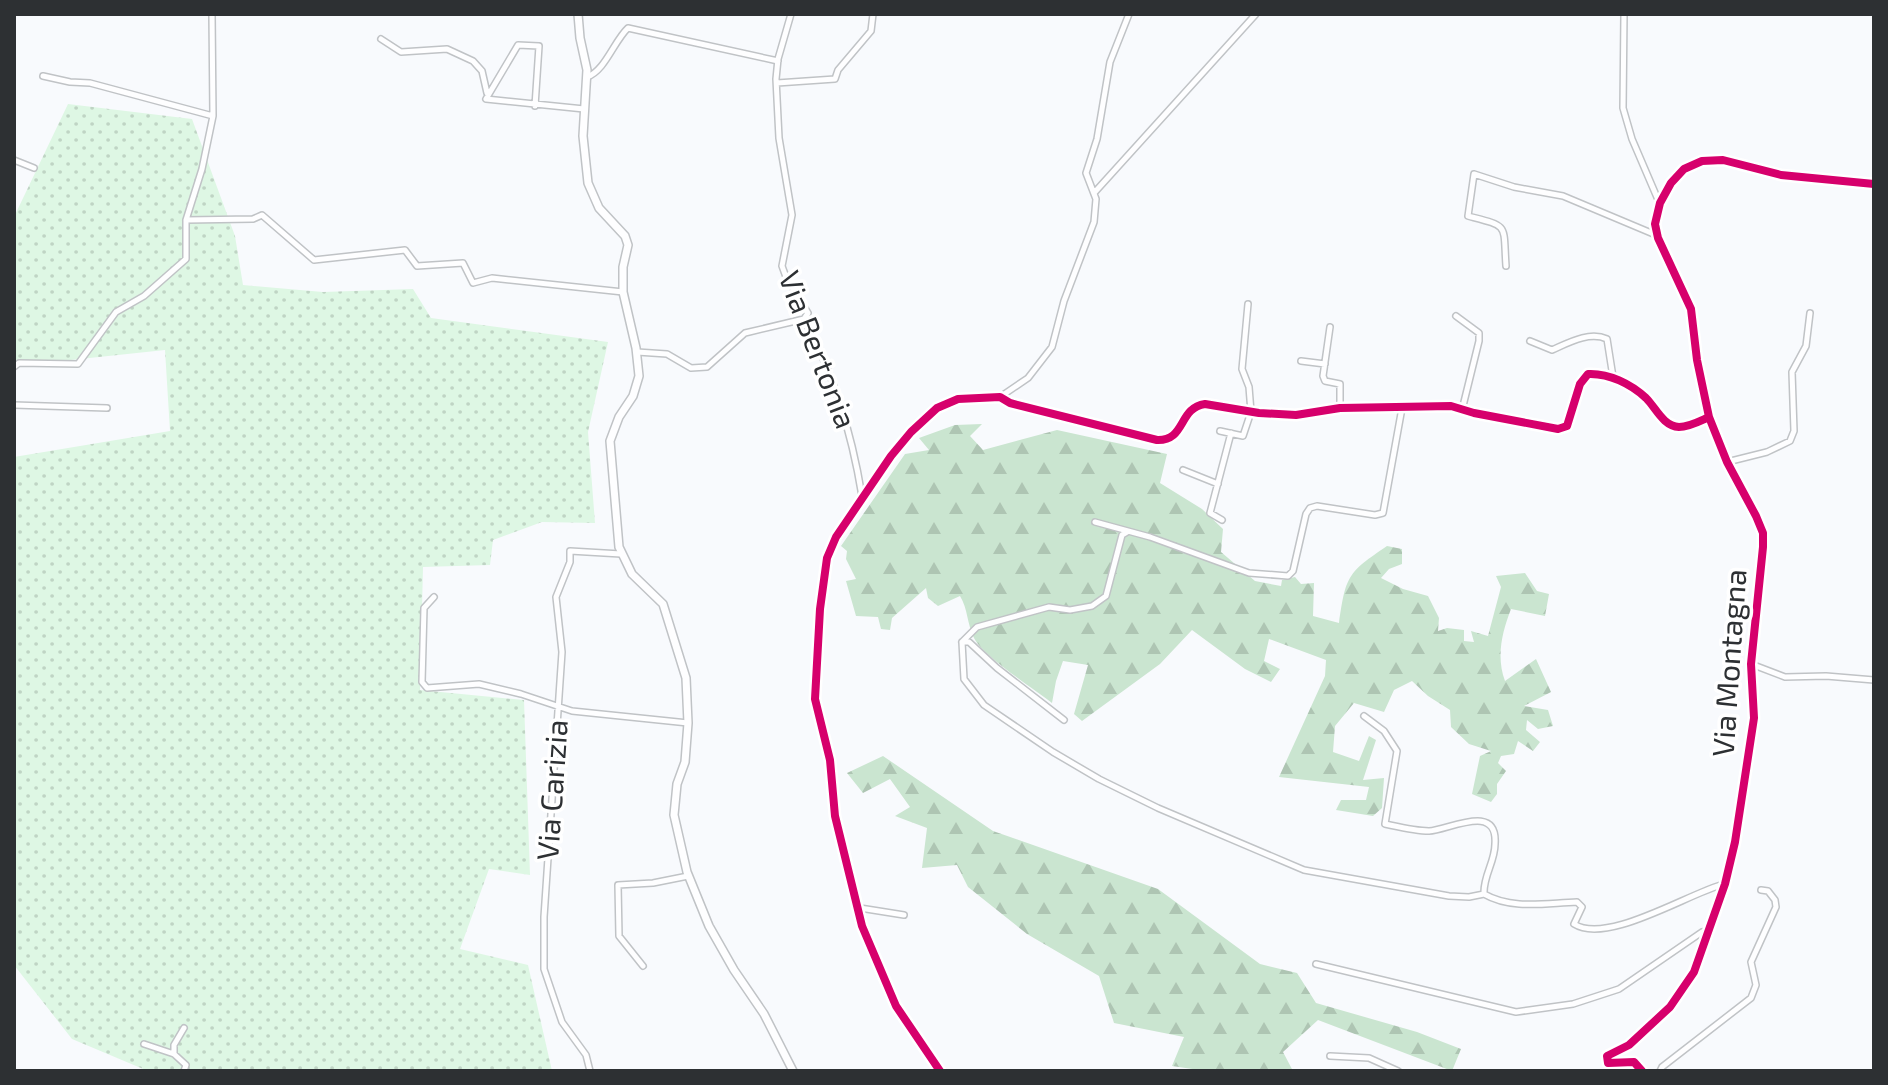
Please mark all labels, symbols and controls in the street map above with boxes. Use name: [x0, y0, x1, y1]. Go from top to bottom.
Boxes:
street label: Via Bertonia: [772, 266, 865, 433]
street label: Via Montagna: [1703, 568, 1753, 758]
street label: Via Carizia: [528, 718, 574, 862]

